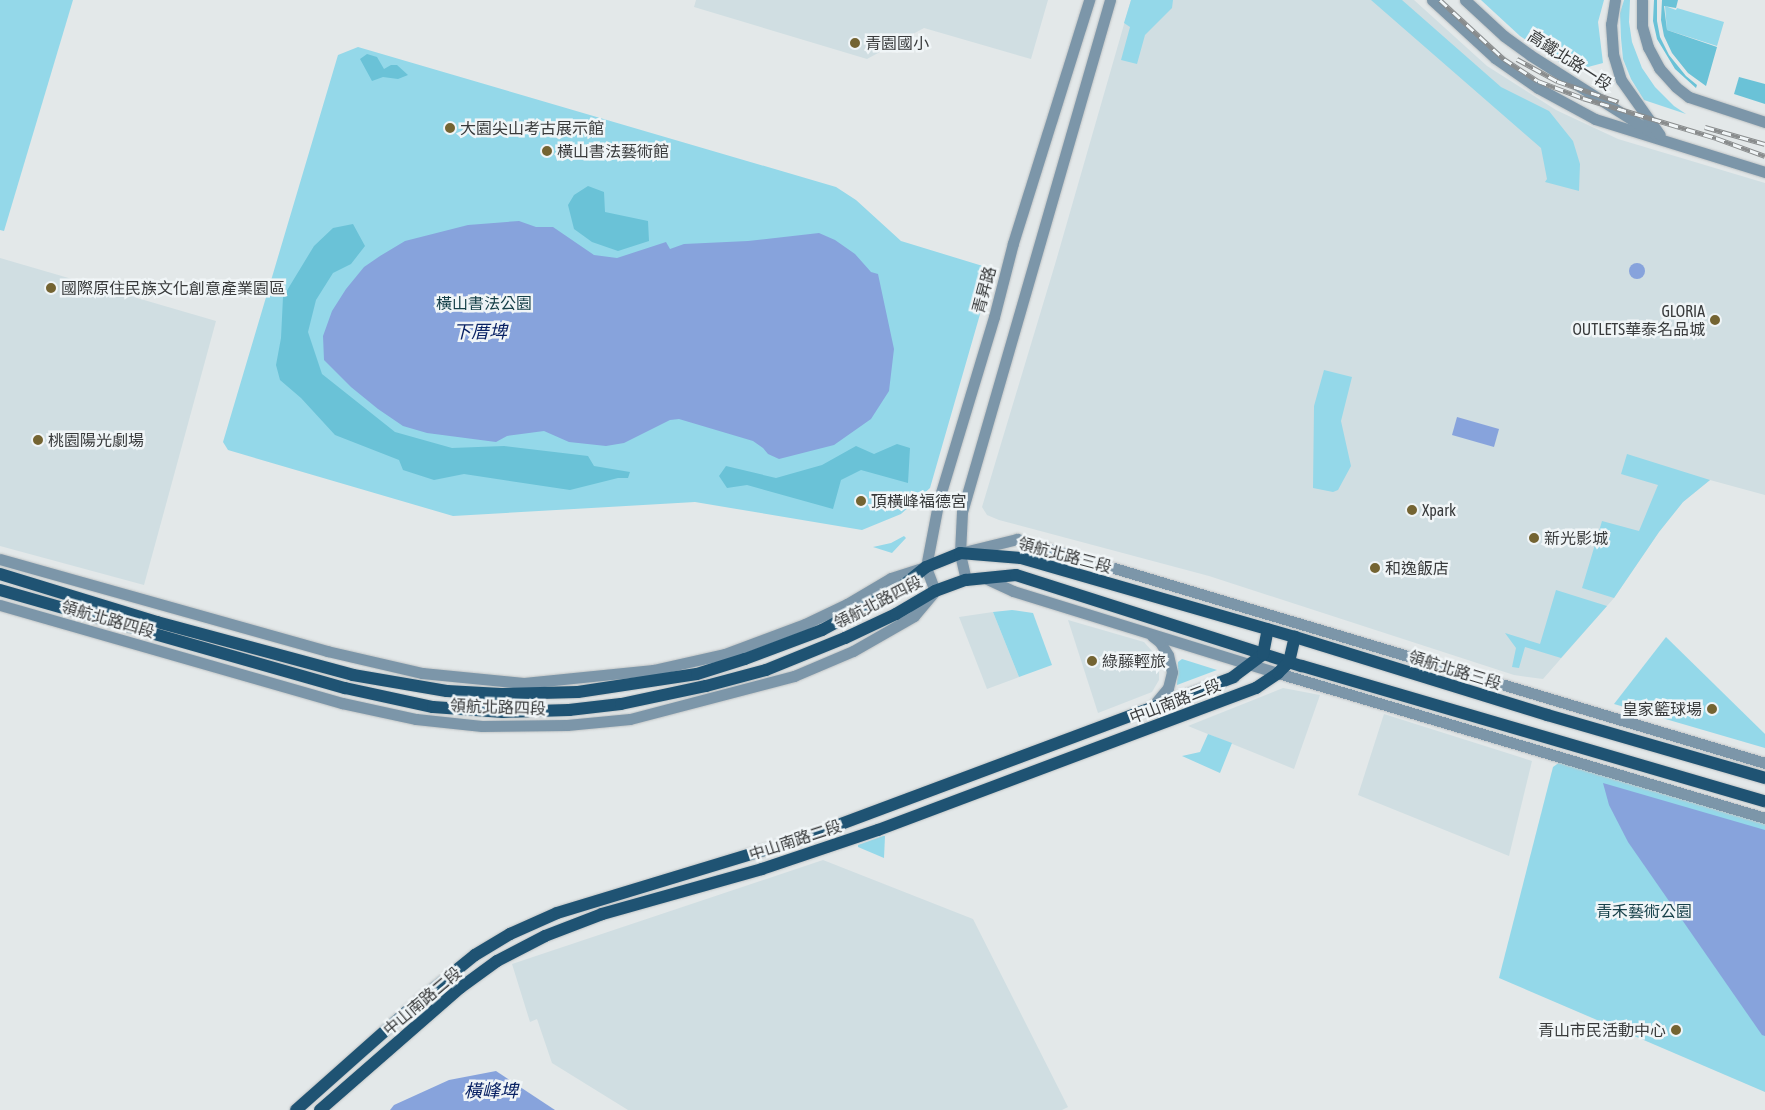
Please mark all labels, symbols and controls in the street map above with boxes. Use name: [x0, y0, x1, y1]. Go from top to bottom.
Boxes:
street label: 高鐵北路一段: [1525, 26, 1615, 94]
place label: 青園國小: [865, 33, 929, 53]
marker: 青園國小: [849, 37, 861, 49]
place label: 大園尖山考古展示館: [460, 118, 604, 138]
marker: 大園尖山考古展示館: [444, 122, 456, 134]
place label: 橫山書法藝術館: [557, 141, 669, 161]
marker: 橫山書法藝術館: [541, 145, 553, 157]
street label: 青昇路: [969, 264, 999, 316]
place label: 國際原住民族文化創意產業園區: [61, 278, 285, 298]
marker: 國際原住民族文化創意產業園區: [45, 282, 57, 294]
park label: 橫山書法公園: [436, 293, 532, 313]
place label: GLORIA OUTLETS華泰名品城: [1572, 301, 1705, 339]
marker: GLORIA OUTLETS華泰名品城: [1709, 314, 1721, 326]
water label: 下厝埤: [453, 321, 507, 343]
place label: 桃園陽光劇場: [48, 430, 144, 450]
marker: 桃園陽光劇場: [32, 434, 44, 446]
place label: 頂橫峰福德宮: [871, 491, 967, 511]
marker: 頂橫峰福德宮: [855, 495, 867, 507]
place label: Xpark: [1422, 500, 1456, 520]
marker: Xpark: [1406, 504, 1418, 516]
place label: 新光影城: [1544, 528, 1608, 548]
marker: 新光影城: [1528, 532, 1540, 544]
street label: 領航北路三段: [1016, 533, 1114, 577]
place label: 和逸飯店: [1385, 558, 1449, 578]
marker: 和逸飯店: [1369, 562, 1381, 574]
street label: 領航北路四段: [831, 572, 925, 632]
street label: 領航北路四段: [59, 597, 157, 641]
street label: 領航北路三段: [1406, 647, 1504, 693]
place label: 綠藤輕旅: [1102, 651, 1166, 671]
marker: 綠藤輕旅: [1086, 655, 1098, 667]
street label: 中山南路二段: [1127, 675, 1223, 727]
street label: 領航北路四段: [450, 696, 546, 718]
place label: 皇家籃球場: [1622, 699, 1702, 719]
marker: 皇家籃球場: [1706, 703, 1718, 715]
street label: 中山南路二段: [746, 816, 844, 864]
park label: 青禾藝術公園: [1596, 901, 1692, 921]
street label: 中山南路二段: [379, 963, 465, 1039]
place label: 青山市民活動中心: [1538, 1020, 1666, 1040]
marker: 青山市民活動中心: [1670, 1024, 1682, 1036]
water label: 橫峰埤: [464, 1080, 518, 1102]

